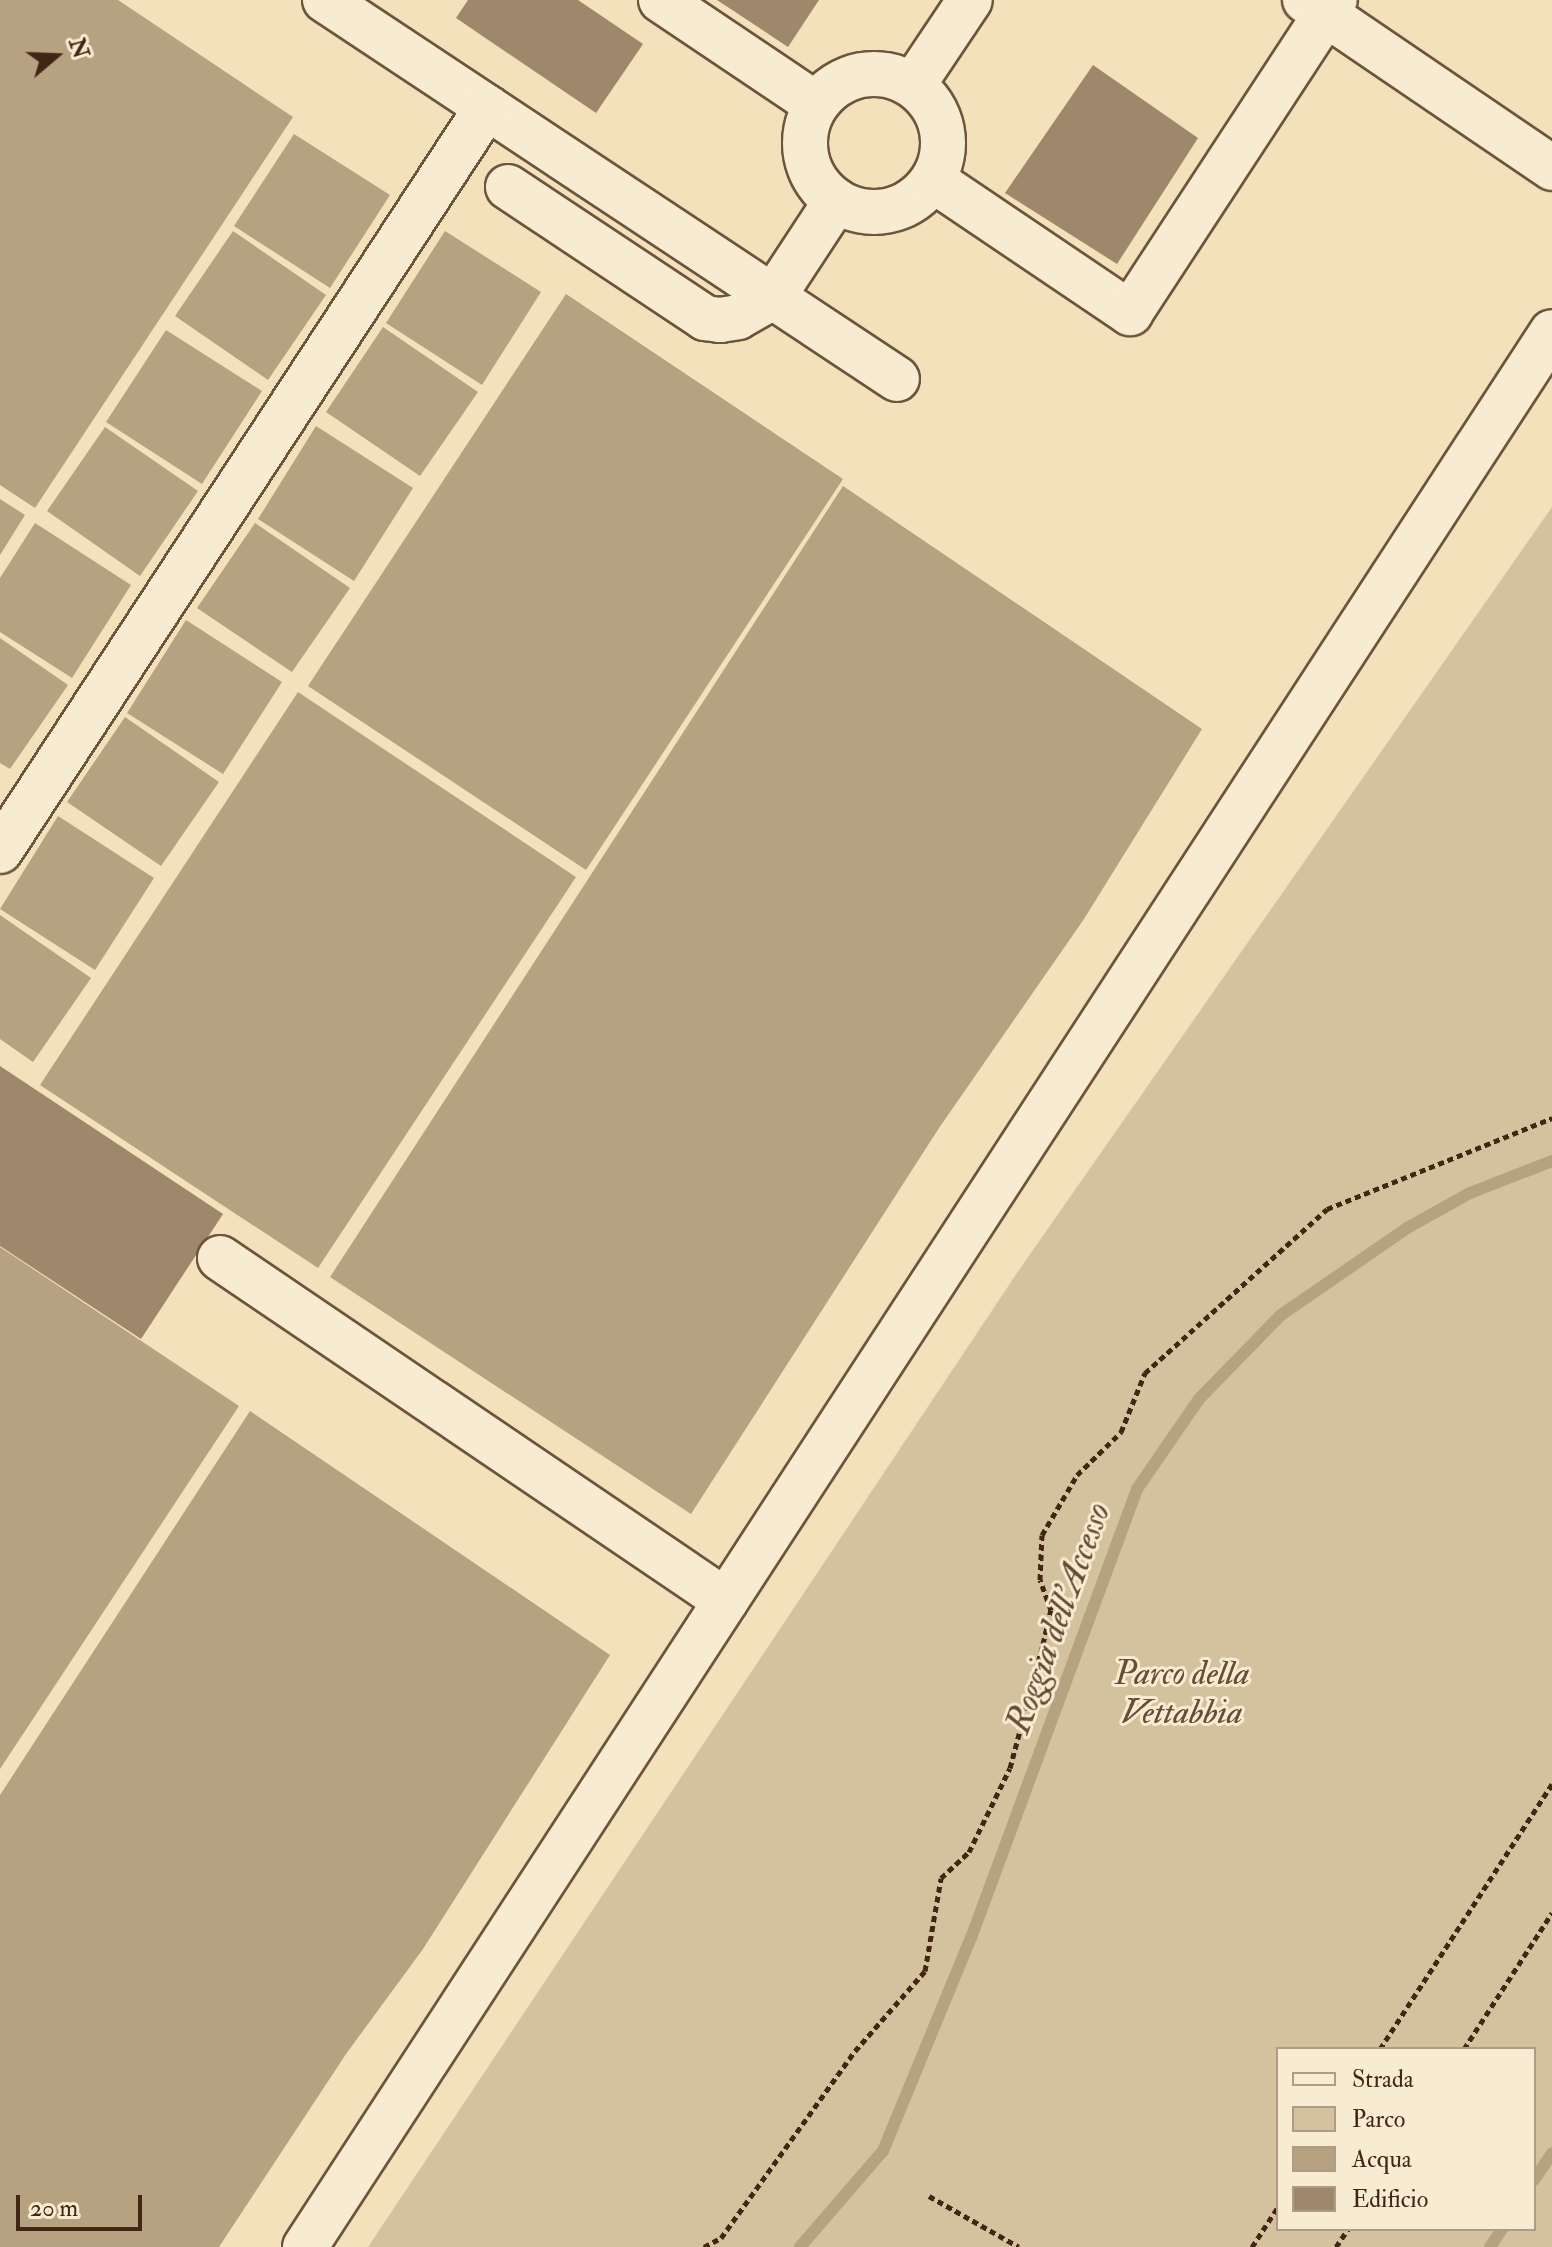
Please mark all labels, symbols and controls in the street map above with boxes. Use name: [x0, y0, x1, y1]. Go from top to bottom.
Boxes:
north arrow: [16, 16, 96, 96]
text: N: [62, 34, 95, 62]
water label: Roggia dell'Accesso: [996, 1497, 1120, 1739]
park label: Parco della Vettabbia: [1114, 1653, 1250, 1732]
legend: [1276, 2047, 1536, 2231]
text: Strada: [1352, 2064, 1414, 2095]
text: Parco: [1352, 2104, 1405, 2135]
text: Acqua: [1352, 2144, 1412, 2175]
scale bar: [20, 2179, 146, 2229]
text: Edificio: [1352, 2184, 1428, 2215]
text: 20 m: [30, 2193, 78, 2224]

